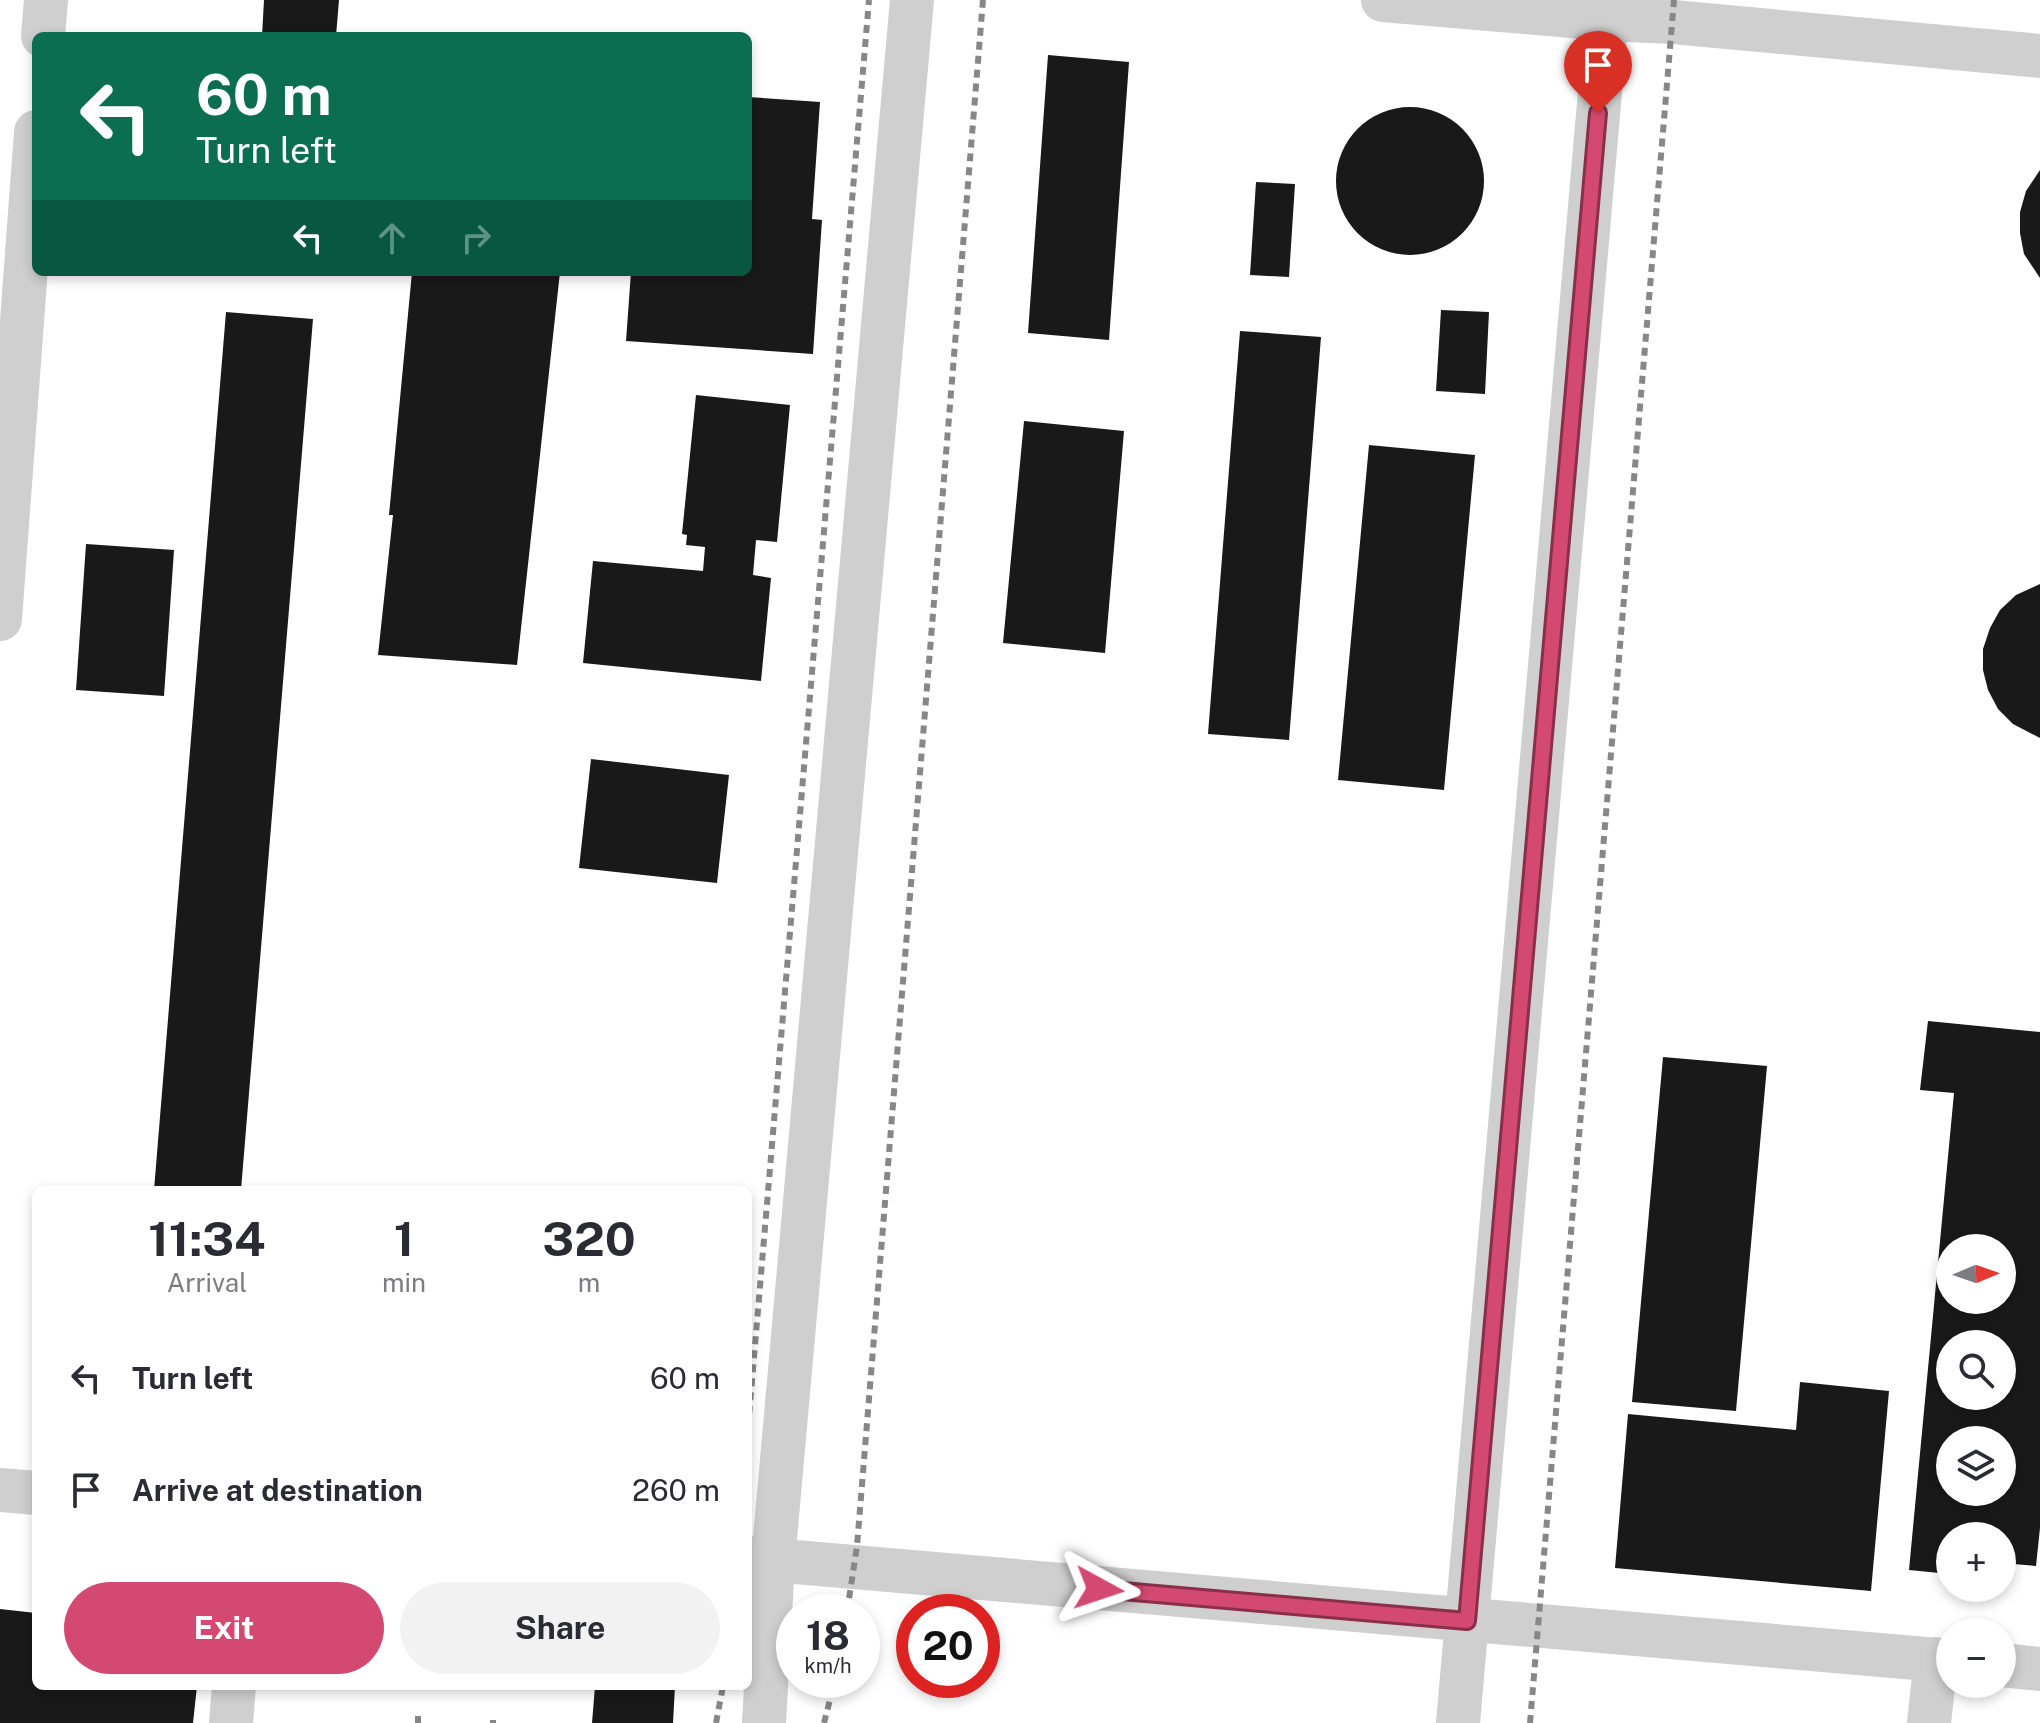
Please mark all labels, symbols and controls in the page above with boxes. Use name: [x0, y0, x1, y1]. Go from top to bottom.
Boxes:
pin: [1564, 31, 1632, 113]
icon: arrive: [1576, 43, 1620, 87]
text: 60 m: [196, 62, 332, 128]
icon: left: [64, 64, 168, 168]
text: Turn left: [196, 129, 337, 171]
icon: left: [286, 216, 330, 260]
icon: ahead: [370, 216, 414, 260]
icon: right: [454, 216, 498, 260]
text: 11:34: [148, 1210, 266, 1267]
text: 1: [394, 1210, 414, 1267]
text: 320: [542, 1210, 636, 1267]
north arrow: [1936, 1234, 2016, 1314]
map controls: [1936, 1234, 2016, 1698]
text: Arrival: [167, 1267, 247, 1298]
text: min: [382, 1267, 426, 1298]
text: m: [578, 1267, 600, 1298]
button: search: [1936, 1330, 2016, 1410]
icon: left: [64, 1356, 108, 1400]
text: Turn left: [132, 1360, 253, 1396]
text: 60 m: [650, 1360, 720, 1396]
button: layers: [1936, 1426, 2016, 1506]
icon: arrive: [64, 1468, 108, 1512]
text: Arrive at destination: [132, 1472, 423, 1508]
text: 260 m: [632, 1472, 720, 1508]
button: +: [1936, 1522, 2016, 1602]
position arrow: [1057, 1547, 1141, 1631]
button: Exit: [64, 1582, 384, 1674]
button: Share: [400, 1582, 720, 1674]
speed limit sign: 20: [896, 1594, 1000, 1698]
text: 18: [806, 1612, 850, 1659]
button: −: [1936, 1618, 2016, 1698]
text: km/h: [804, 1654, 852, 1678]

